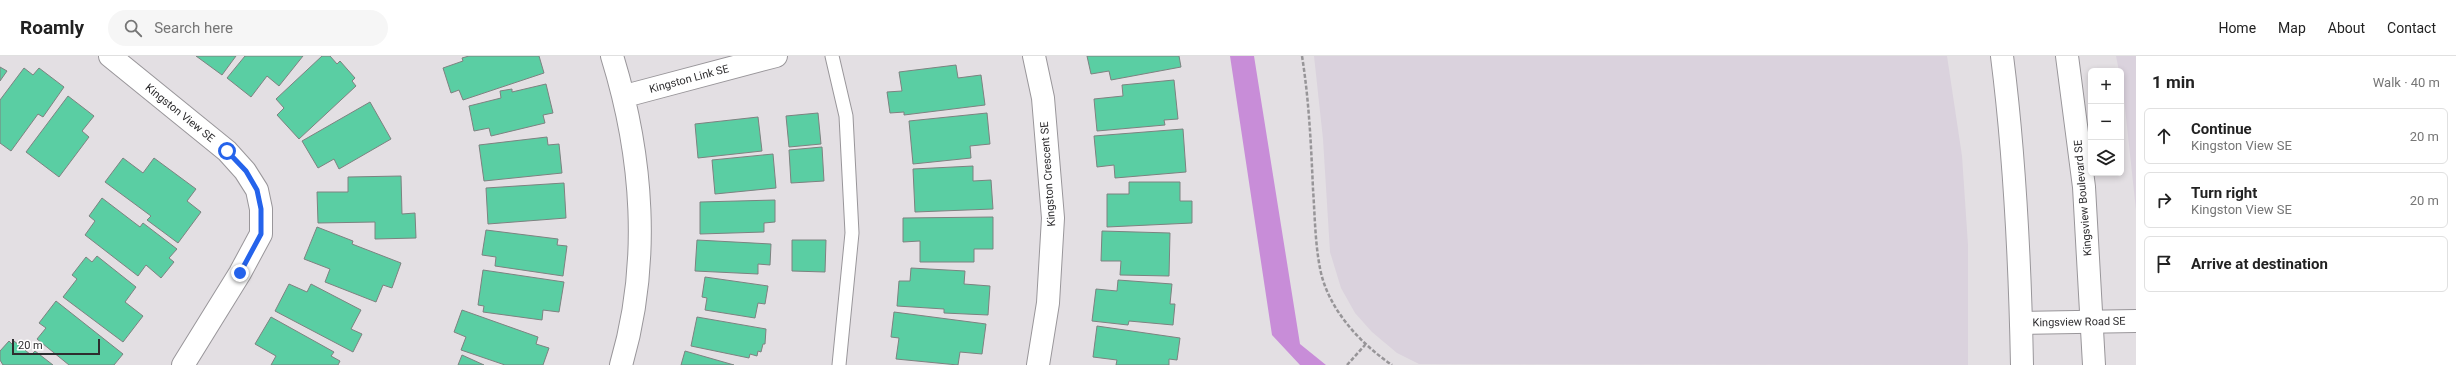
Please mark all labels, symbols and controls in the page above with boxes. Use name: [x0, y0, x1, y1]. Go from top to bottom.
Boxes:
search box: [108, 10, 388, 46]
text: Roamly: [20, 16, 84, 39]
icon: search: [122, 17, 144, 39]
text: Search here: [154, 19, 233, 37]
text: Home: [2218, 20, 2256, 36]
text: Map: [2278, 20, 2306, 36]
text: About: [2328, 20, 2365, 36]
text: Contact: [2387, 20, 2436, 36]
street label: Kingston Link SE: [648, 62, 730, 96]
map controls: [2088, 68, 2124, 176]
button: +: [2088, 68, 2124, 104]
text: 1 min: [2152, 72, 2195, 92]
text: Walk · 40 m: [2373, 75, 2440, 90]
street label: Kingston View SE: [143, 81, 217, 145]
button: −: [2088, 104, 2124, 140]
text: Continue: [2191, 120, 2252, 138]
street label: Kingston Crescent SE: [1038, 121, 1058, 227]
icon: ahead: [2153, 125, 2175, 147]
text: 20 m: [2410, 129, 2439, 144]
text: Kingston View SE: [2191, 138, 2292, 153]
street label: Kingsview Boulevard SE: [2071, 139, 2095, 257]
button: layers: [2088, 140, 2124, 176]
route start: [218, 142, 236, 160]
text: Turn right: [2191, 184, 2257, 202]
icon: right: [2153, 189, 2175, 211]
text: 20 m: [2410, 193, 2439, 208]
text: Kingston View SE: [2191, 202, 2292, 217]
icon: arrive: [2153, 253, 2175, 275]
text: Arrive at destination: [2191, 255, 2328, 273]
route end: [231, 264, 249, 282]
street label: Kingsview Road SE: [2032, 315, 2126, 329]
scale bar: [12, 337, 100, 356]
text: 20 m: [18, 339, 43, 352]

